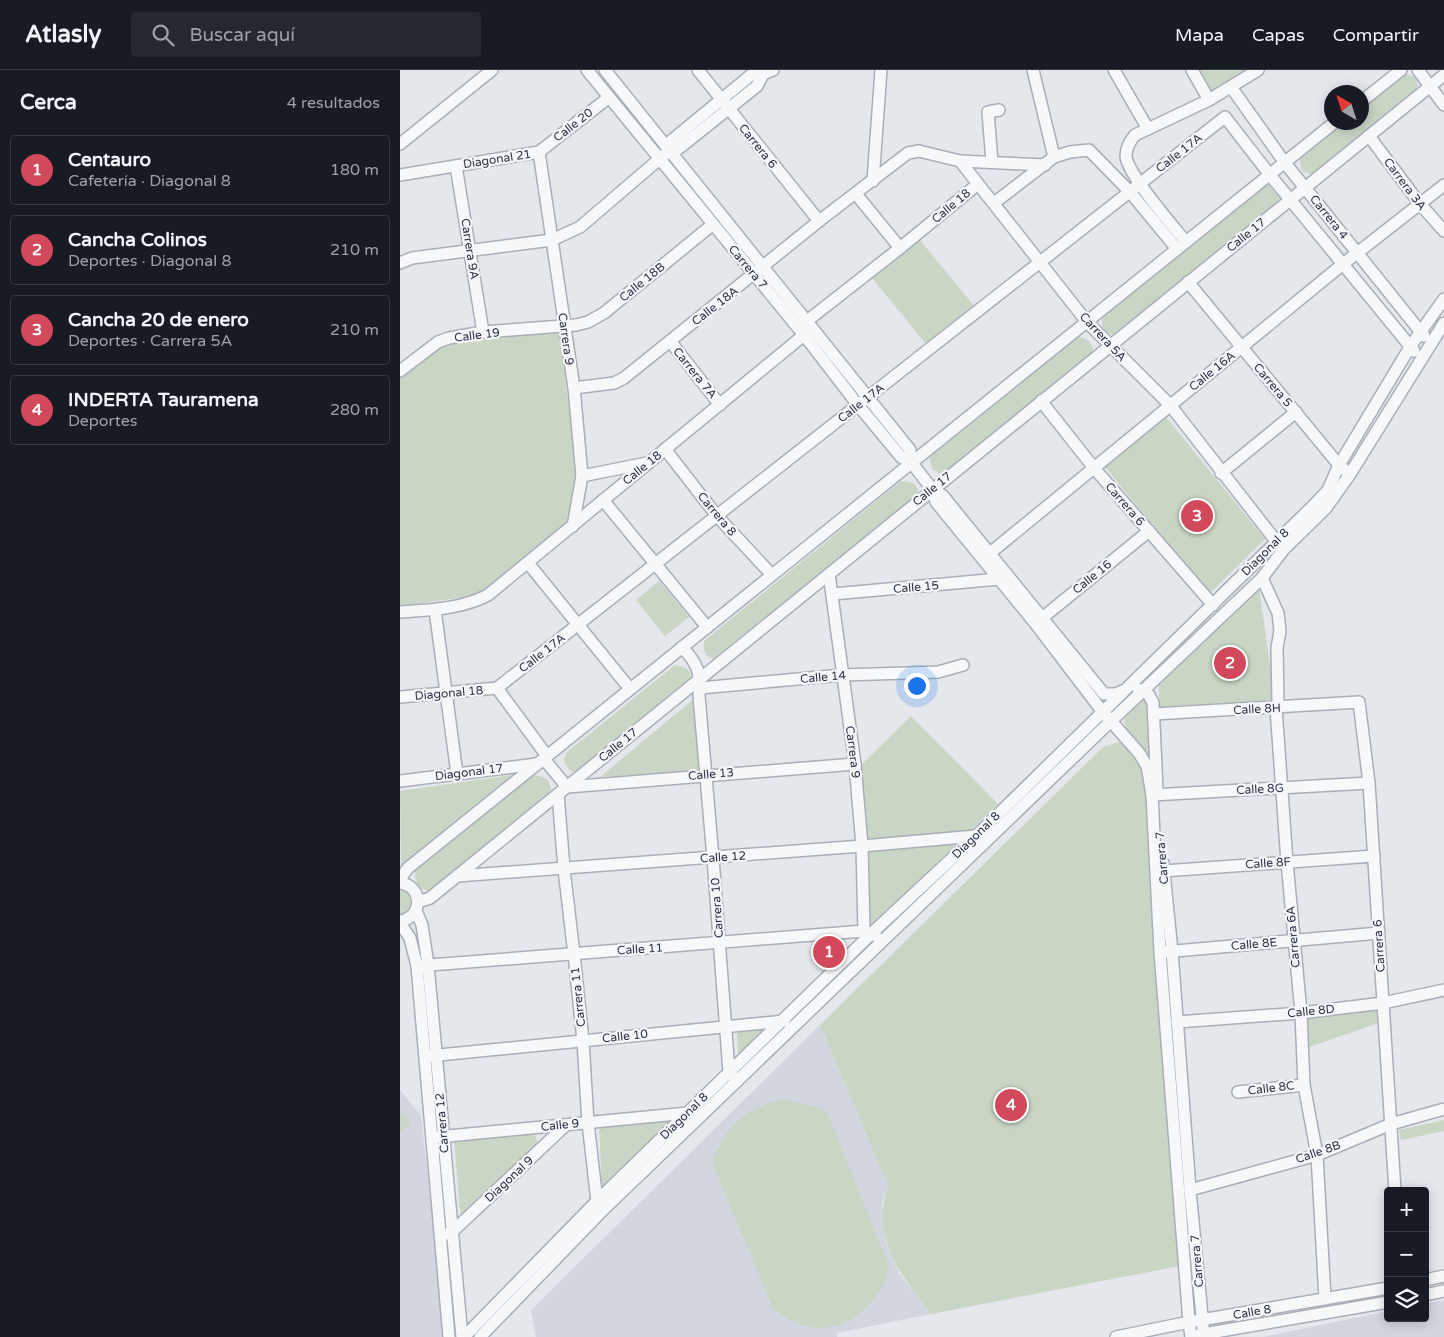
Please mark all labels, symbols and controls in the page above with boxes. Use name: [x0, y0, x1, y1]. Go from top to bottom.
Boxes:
search box: [131, 12, 481, 57]
text: Atlasly: [25, 20, 101, 49]
icon: search: [149, 21, 177, 49]
text: Buscar aquí: [189, 24, 295, 46]
text: Mapa: [1175, 24, 1224, 46]
text: Capas: [1252, 24, 1305, 46]
text: Compartir: [1333, 24, 1419, 46]
north arrow: [1324, 85, 1369, 130]
text: Cerca: [20, 90, 77, 115]
text: 4 resultados: [287, 93, 380, 113]
street label: Calle 20: [551, 105, 596, 145]
street label: Carrera 6: [736, 121, 780, 171]
street label: Calle 17A: [1153, 131, 1205, 175]
street label: Diagonal 21: [462, 147, 532, 171]
text: Centauro: [68, 149, 151, 171]
street label: Carrera 3A: [1381, 155, 1429, 213]
text: 1: [32, 160, 42, 180]
text: 180 m: [330, 160, 379, 180]
text: Cafetería · Diagonal 8: [68, 171, 231, 191]
street label: Calle 18: [929, 186, 973, 226]
street label: Carrera 4: [1307, 192, 1351, 242]
street label: Calle 17: [1224, 215, 1268, 255]
street label: Carrera 9A: [458, 217, 482, 281]
text: Cancha Colinos: [68, 229, 207, 251]
text: 2: [32, 240, 42, 260]
text: 210 m: [330, 240, 379, 260]
street label: Carrera 7: [726, 242, 770, 292]
text: Deportes · Diagonal 8: [68, 251, 232, 271]
street label: Calle 18B: [616, 259, 668, 305]
street label: Calle 18A: [689, 284, 741, 328]
text: Cancha 20 de enero: [68, 309, 249, 331]
street label: Carrera 5A: [1077, 310, 1129, 364]
street label: Carrera 9: [555, 312, 577, 366]
text: 3: [32, 320, 42, 340]
text: 210 m: [330, 320, 379, 340]
street label: Calle 19: [453, 325, 501, 345]
text: Deportes · Carrera 5A: [68, 331, 232, 351]
street label: Carrera 7A: [670, 345, 720, 401]
street label: Calle 16A: [1186, 348, 1238, 394]
street label: Carrera 5: [1251, 360, 1295, 410]
street label: Calle 17A: [835, 381, 887, 425]
text: INDERTA Tauramena: [68, 389, 259, 411]
text: 4: [32, 400, 42, 420]
text: 280 m: [330, 400, 379, 420]
text: Deportes: [68, 411, 137, 431]
street label: Calle 18: [620, 448, 664, 488]
street label: Calle 17: [910, 469, 954, 509]
street label: Carrera 6: [1102, 479, 1148, 529]
street label: Carrera 8: [695, 489, 739, 539]
pin: 3: [1181, 497, 1213, 535]
street label: Diagonal 8: [1238, 525, 1292, 579]
street label: Calle 16: [1070, 557, 1114, 597]
street label: Calle 15: [892, 578, 940, 596]
street label: Calle 17A: [516, 631, 568, 675]
pin: 2: [1214, 644, 1246, 682]
street label: Calle 14: [799, 668, 847, 686]
your location: [904, 673, 930, 699]
street label: Diagonal 18: [414, 683, 484, 703]
street label: Calle 8H: [1233, 701, 1281, 717]
street label: Calle 17: [596, 725, 640, 765]
street label: Carrera 9: [843, 725, 863, 779]
street label: Diagonal 17: [434, 761, 504, 783]
street label: Calle 13: [687, 765, 735, 783]
street label: Calle 8G: [1236, 781, 1284, 797]
street label: Diagonal 8: [949, 809, 1003, 861]
street label: Carrera 7: [1153, 831, 1171, 885]
street label: Calle 12: [700, 848, 746, 866]
street label: Calle 8F: [1245, 854, 1291, 872]
street label: Carrera 10: [708, 877, 726, 939]
street label: Carrera 6A: [1283, 906, 1303, 968]
street label: Carrera 6: [1370, 919, 1388, 973]
pin: 1: [813, 933, 845, 971]
street label: Calle 8E: [1230, 935, 1278, 953]
street label: Calle 11: [617, 940, 663, 958]
street label: Carrera 11: [568, 966, 588, 1028]
street label: Calle 8D: [1287, 1002, 1335, 1020]
street label: Calle 10: [601, 1027, 649, 1045]
street label: Calle 8C: [1247, 1078, 1295, 1098]
pin: 4: [995, 1086, 1027, 1124]
street label: Diagonal 8: [657, 1090, 711, 1142]
street label: Carrera 12: [432, 1092, 452, 1154]
street label: Calle 9: [540, 1116, 580, 1134]
street label: Calle 8B: [1294, 1138, 1342, 1166]
street label: Diagonal 9: [482, 1153, 536, 1205]
map controls: [1384, 1187, 1429, 1322]
button: +: [1384, 1187, 1429, 1232]
button: −: [1384, 1232, 1429, 1277]
street label: Carrera 7: [1188, 1234, 1206, 1288]
button: layers: [1384, 1277, 1429, 1322]
street label: Calle 8: [1232, 1302, 1272, 1322]

